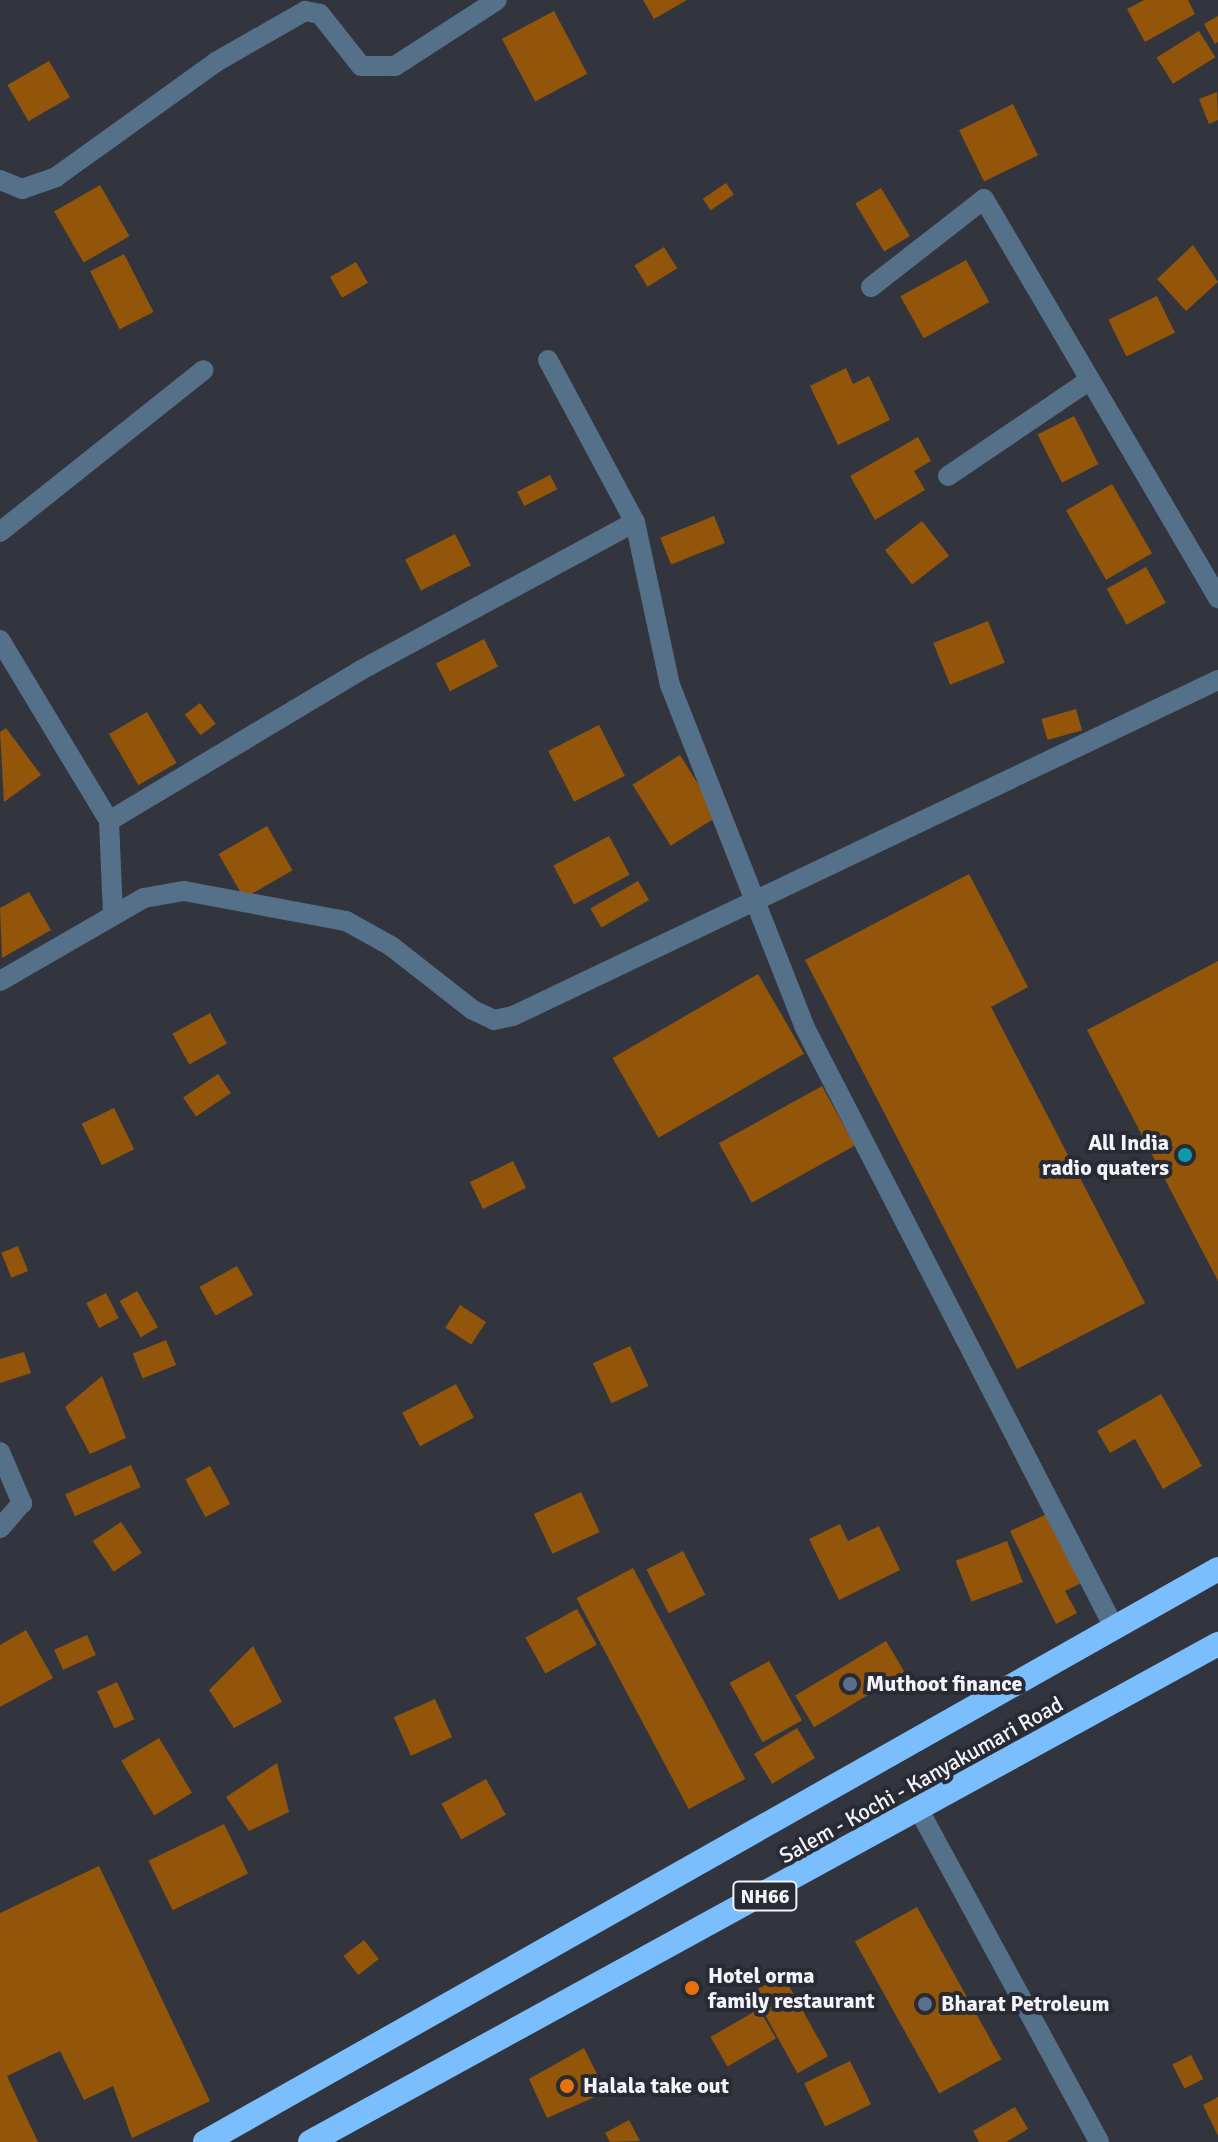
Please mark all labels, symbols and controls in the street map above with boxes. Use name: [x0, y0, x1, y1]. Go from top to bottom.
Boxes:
place label: All India radio quaters: [1042, 1129, 1169, 1180]
marker: All India radio quaters: [1176, 1146, 1194, 1164]
place label: Muthoot finance: [866, 1671, 1023, 1697]
marker: Muthoot finance: [841, 1675, 859, 1693]
street label: Salem - Kochi - Kanyakumari Road: [775, 1691, 1067, 1869]
road number: NH66: [731, 1880, 799, 1912]
place label: Hotel orma family restaurant: [708, 1962, 875, 2014]
marker: Hotel orma family restaurant: [683, 1979, 701, 1997]
place label: Bharat Petroleum: [941, 1991, 1109, 2017]
marker: Bharat Petroleum: [916, 1995, 934, 2013]
place label: Halala take out: [583, 2073, 729, 2099]
marker: Halala take out: [558, 2077, 576, 2095]

